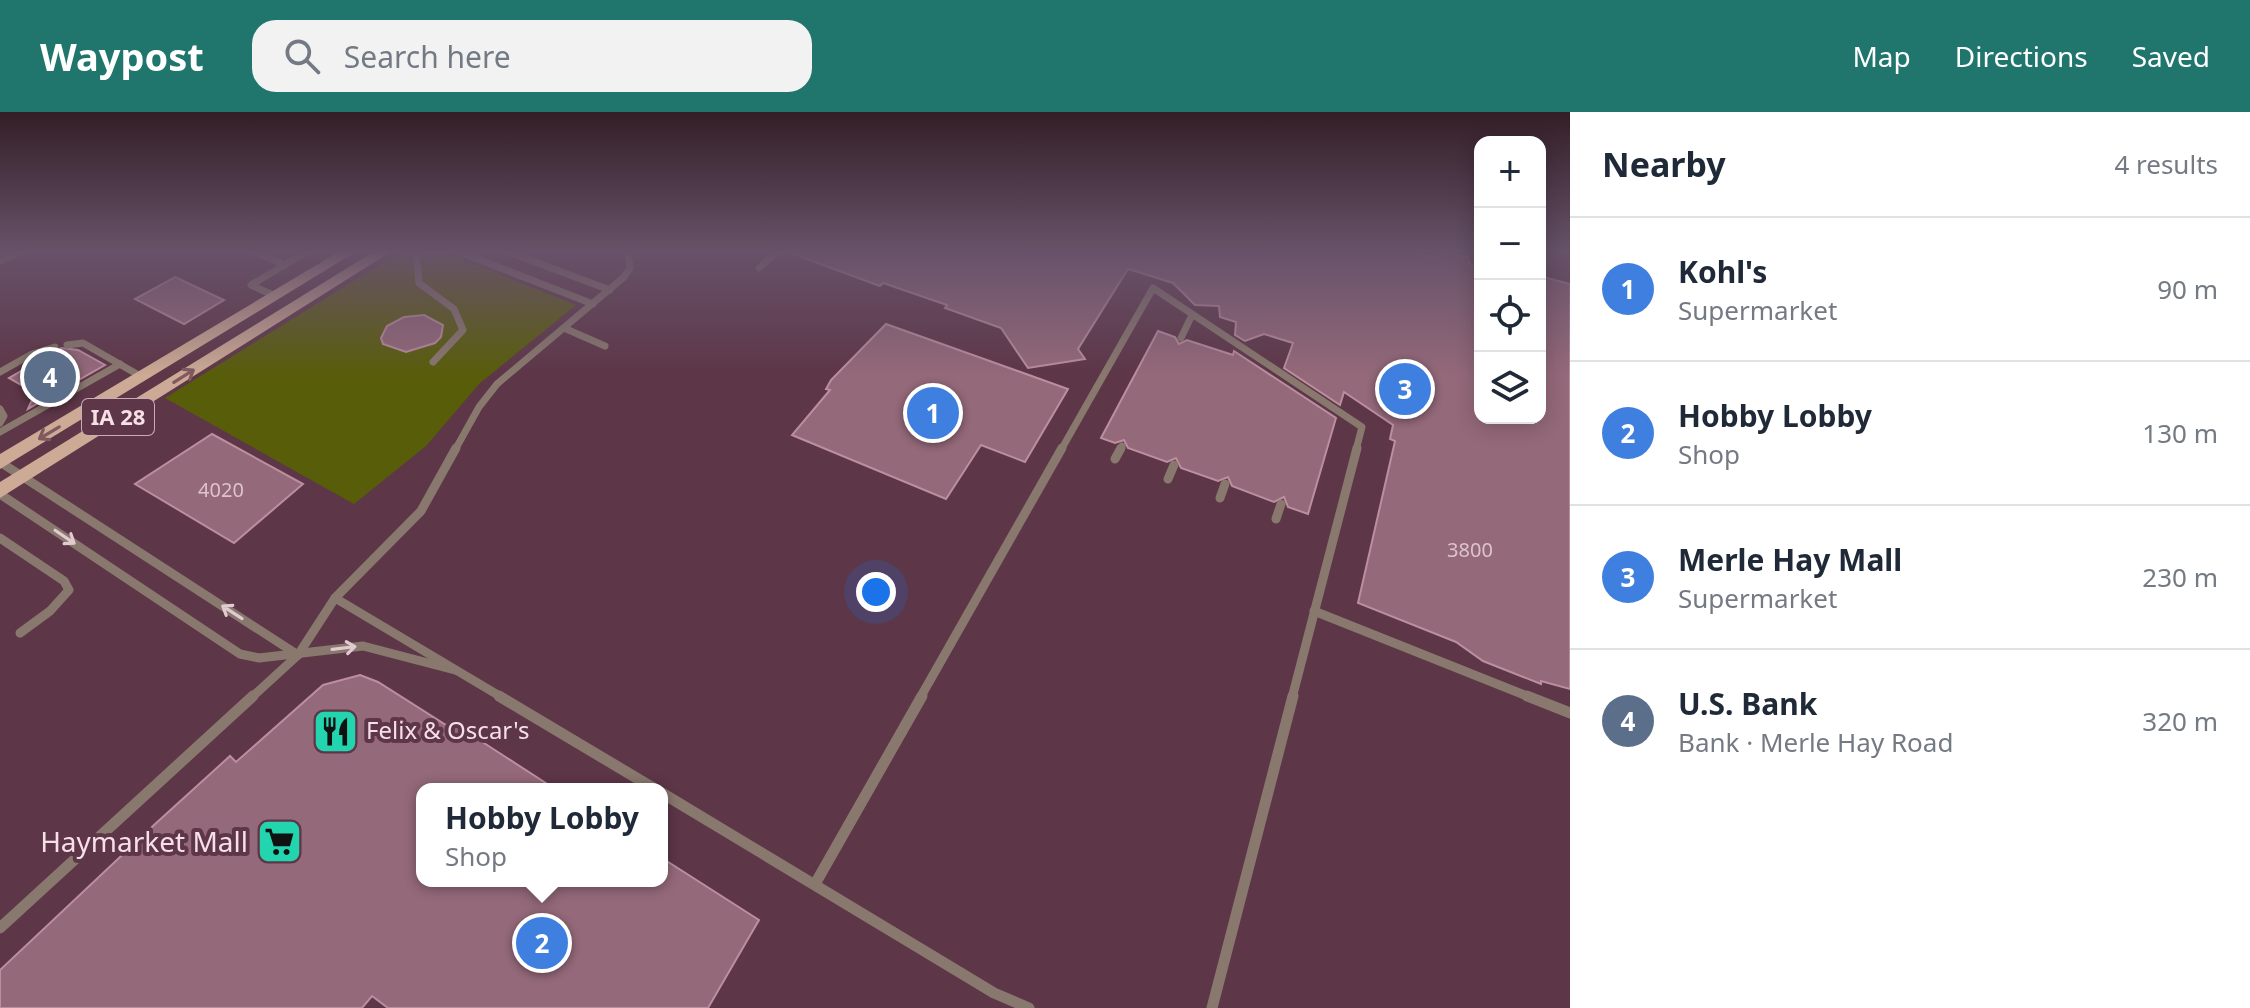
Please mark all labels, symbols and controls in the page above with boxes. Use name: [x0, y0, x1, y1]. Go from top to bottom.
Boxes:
search box: [252, 20, 812, 92]
text: Waypost: [40, 30, 204, 82]
icon: search: [280, 34, 324, 78]
text: Search here: [344, 36, 511, 77]
text: Map: [1852, 37, 1911, 75]
text: Directions: [1955, 37, 2088, 75]
text: Saved: [2132, 37, 2210, 75]
map controls: [1474, 136, 1546, 424]
button: +: [1474, 136, 1546, 208]
text: Nearby: [1602, 141, 1726, 187]
text: 4 results: [2114, 146, 2218, 182]
button: −: [1474, 208, 1546, 280]
text: Kohl's: [1678, 251, 1767, 292]
text: 1: [1621, 271, 1635, 307]
text: 90 m: [2157, 271, 2218, 307]
button: locate: [1474, 280, 1546, 352]
text: Supermarket: [1678, 292, 1837, 328]
pin: 4: [24, 347, 76, 407]
button: layers: [1474, 352, 1546, 424]
pin: 3: [1379, 359, 1431, 419]
one-way arrow: [172, 367, 195, 383]
pin: 1: [907, 383, 959, 443]
text: Hobby Lobby: [1678, 395, 1872, 436]
road number: IA 28: [82, 399, 154, 435]
text: 2: [1621, 415, 1635, 451]
text: 130 m: [2142, 415, 2218, 451]
one-way arrow: [38, 425, 61, 441]
text: Shop: [1678, 436, 1740, 472]
house number: 4020: [198, 476, 244, 503]
one-way arrow: [53, 529, 75, 545]
house number: 3800: [1447, 536, 1493, 563]
text: Merle Hay Mall: [1678, 539, 1902, 580]
text: 3: [1621, 559, 1635, 595]
text: 230 m: [2142, 559, 2218, 595]
your location: [856, 572, 896, 612]
text: Supermarket: [1678, 580, 1837, 616]
one-way arrow: [222, 604, 244, 621]
one-way arrow: [331, 640, 356, 655]
text: U.S. Bank: [1678, 683, 1817, 724]
text: 4: [1621, 703, 1635, 739]
text: 320 m: [2142, 703, 2218, 739]
restaurant icon: Felix & Oscar's: [311, 707, 359, 755]
place label: Felix & Oscar's: [366, 713, 529, 746]
text: Bank · Merle Hay Road: [1678, 724, 1953, 760]
popup: [416, 783, 668, 887]
text: Hobby Lobby: [445, 797, 639, 838]
supermarket icon: Haymarket Mall: [255, 818, 303, 866]
place label: Haymarket Mall: [40, 822, 248, 860]
text: Shop: [445, 838, 507, 874]
pin: 2: [516, 913, 568, 973]

